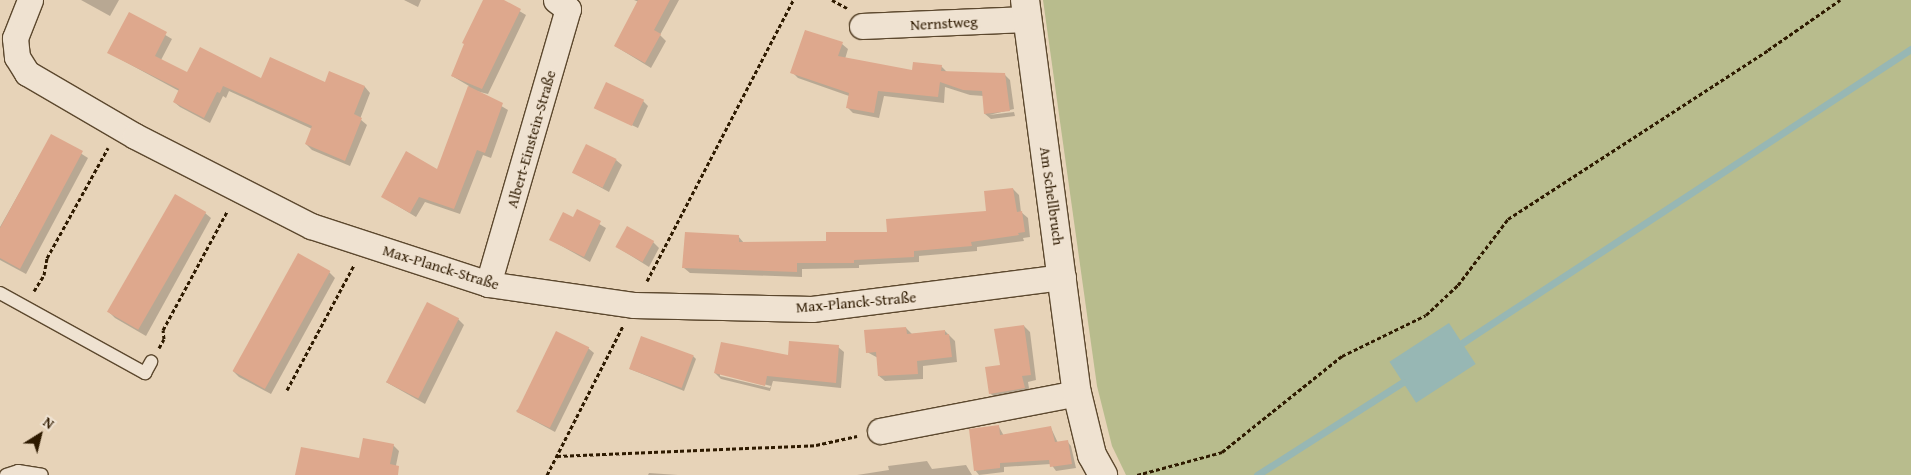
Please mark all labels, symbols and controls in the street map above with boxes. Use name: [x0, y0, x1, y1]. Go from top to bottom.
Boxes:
street label: Nernstweg: [910, 12, 978, 34]
street label: Albert-Einstein-Straße: [503, 68, 559, 210]
street label: Am Schellbruch: [1036, 146, 1068, 246]
street label: Max-Planck-Straße: [381, 241, 501, 293]
street label: Max-Planck-Straße: [795, 288, 917, 316]
north arrow: [15, 410, 65, 460]
text: N: [39, 412, 58, 434]

